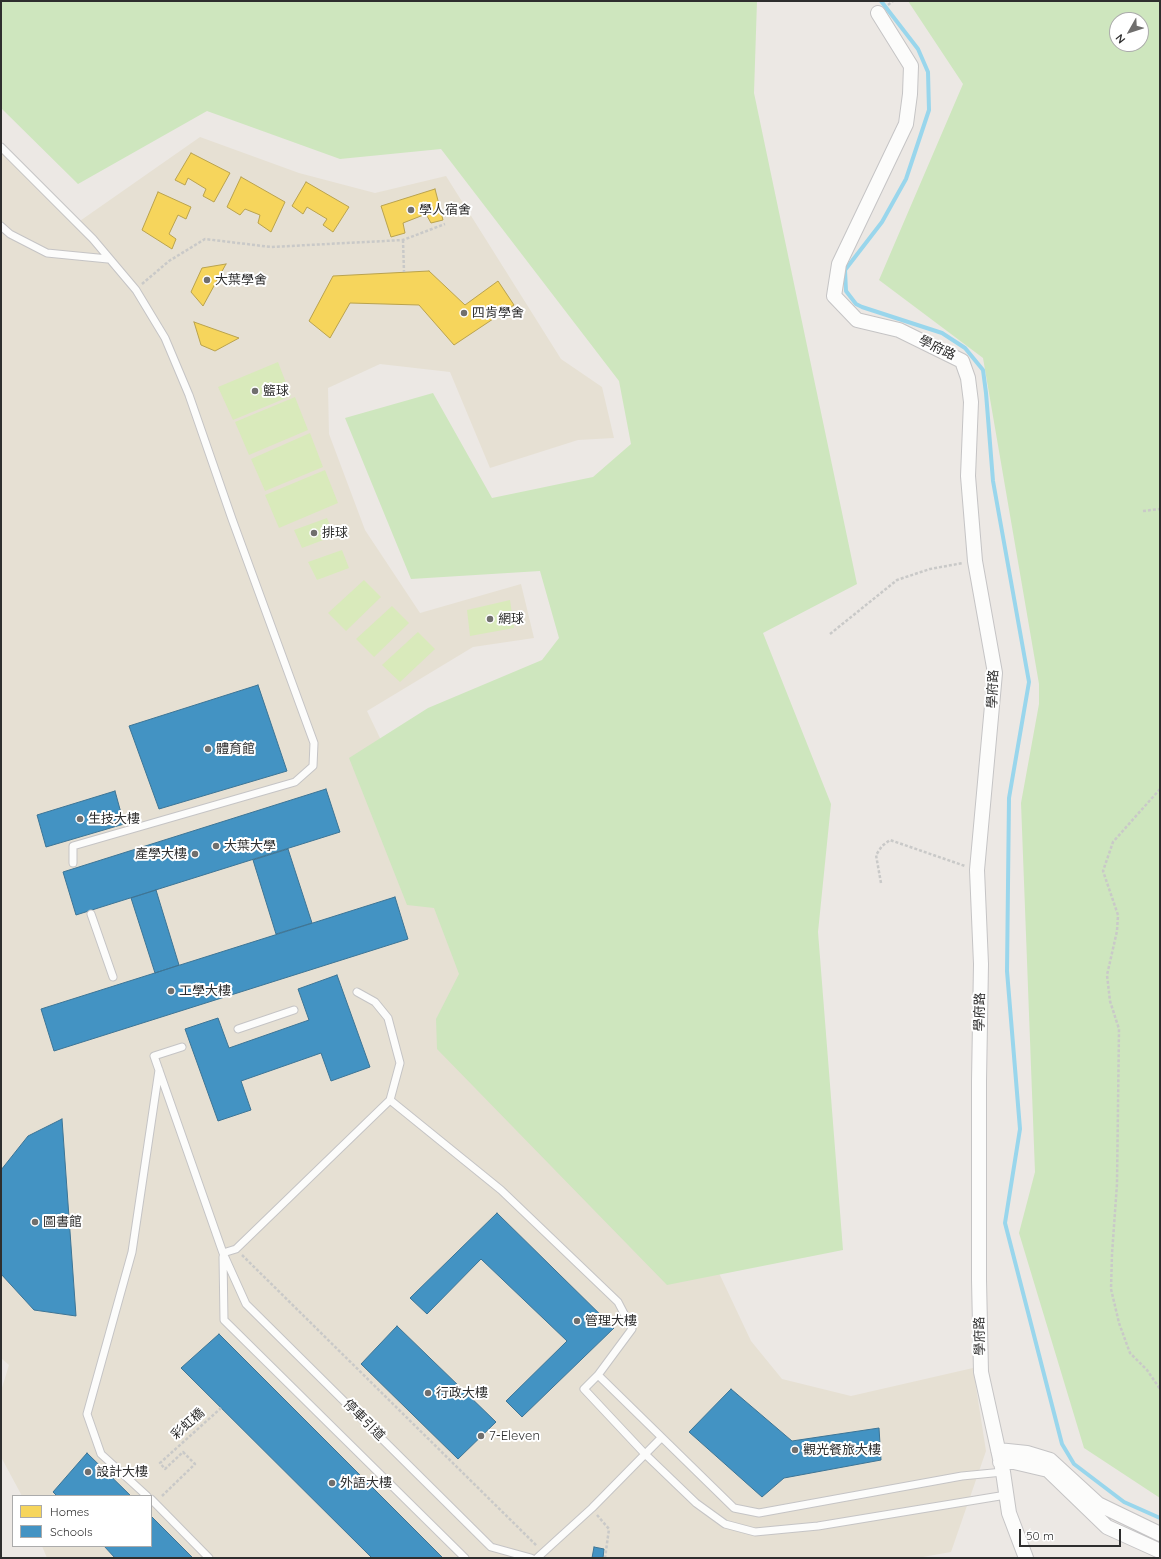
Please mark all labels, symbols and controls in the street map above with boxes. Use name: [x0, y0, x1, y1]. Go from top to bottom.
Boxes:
north arrow: [1109, 12, 1149, 52]
text: N: [1112, 31, 1128, 46]
place label: 學人宿舍: [419, 202, 471, 218]
marker: 學人宿舍: [406, 205, 416, 215]
place label: 大葉學舍: [215, 272, 267, 288]
marker: 大葉學舍: [202, 275, 212, 285]
place label: 四肯學舍: [472, 305, 524, 321]
marker: 四肯學舍: [459, 308, 469, 318]
street label: 學府路: [916, 332, 958, 364]
place label: 籃球: [263, 383, 289, 399]
marker: 籃球: [250, 386, 260, 396]
place label: 排球: [322, 525, 348, 541]
marker: 排球: [309, 528, 319, 538]
place label: 網球: [498, 611, 524, 627]
marker: 網球: [485, 614, 495, 624]
street label: 學府路: [985, 669, 1001, 709]
place label: 體育館: [216, 741, 255, 757]
marker: 體育館: [203, 744, 213, 754]
place label: 生技大樓: [88, 811, 140, 827]
marker: 生技大樓: [75, 814, 85, 824]
place label: 大葉大學: [224, 838, 276, 854]
marker: 大葉大學: [211, 841, 221, 851]
place label: 產學大樓: [135, 846, 187, 862]
marker: 產學大樓: [190, 849, 200, 859]
place label: 工學大樓: [179, 983, 231, 999]
marker: 工學大樓: [166, 986, 176, 996]
street label: 學府路: [972, 992, 988, 1032]
place label: 圖書館: [43, 1214, 82, 1230]
marker: 圖書館: [30, 1217, 40, 1227]
place label: 管理大樓: [585, 1313, 637, 1329]
marker: 管理大樓: [572, 1316, 582, 1326]
street label: 學府路: [972, 1316, 988, 1356]
place label: 行政大樓: [436, 1385, 488, 1401]
marker: 行政大樓: [423, 1388, 433, 1398]
street label: 停車引道: [340, 1396, 388, 1444]
street label: 彩虹橋: [168, 1405, 208, 1443]
place label: 7-Eleven: [489, 1428, 540, 1444]
marker: 7-Eleven: [476, 1431, 486, 1441]
place label: 觀光餐旅大樓: [803, 1442, 881, 1458]
marker: 觀光餐旅大樓: [790, 1445, 800, 1455]
place label: 設計大樓: [96, 1464, 148, 1480]
marker: 設計大樓: [83, 1467, 93, 1477]
place label: 外語大樓: [340, 1475, 392, 1491]
marker: 外語大樓: [327, 1478, 337, 1488]
legend: [12, 1495, 152, 1547]
text: Homes: [50, 1504, 89, 1519]
scale bar: [1021, 1521, 1123, 1547]
text: Schools: [50, 1524, 93, 1539]
text: 50 m: [1026, 1528, 1054, 1543]

